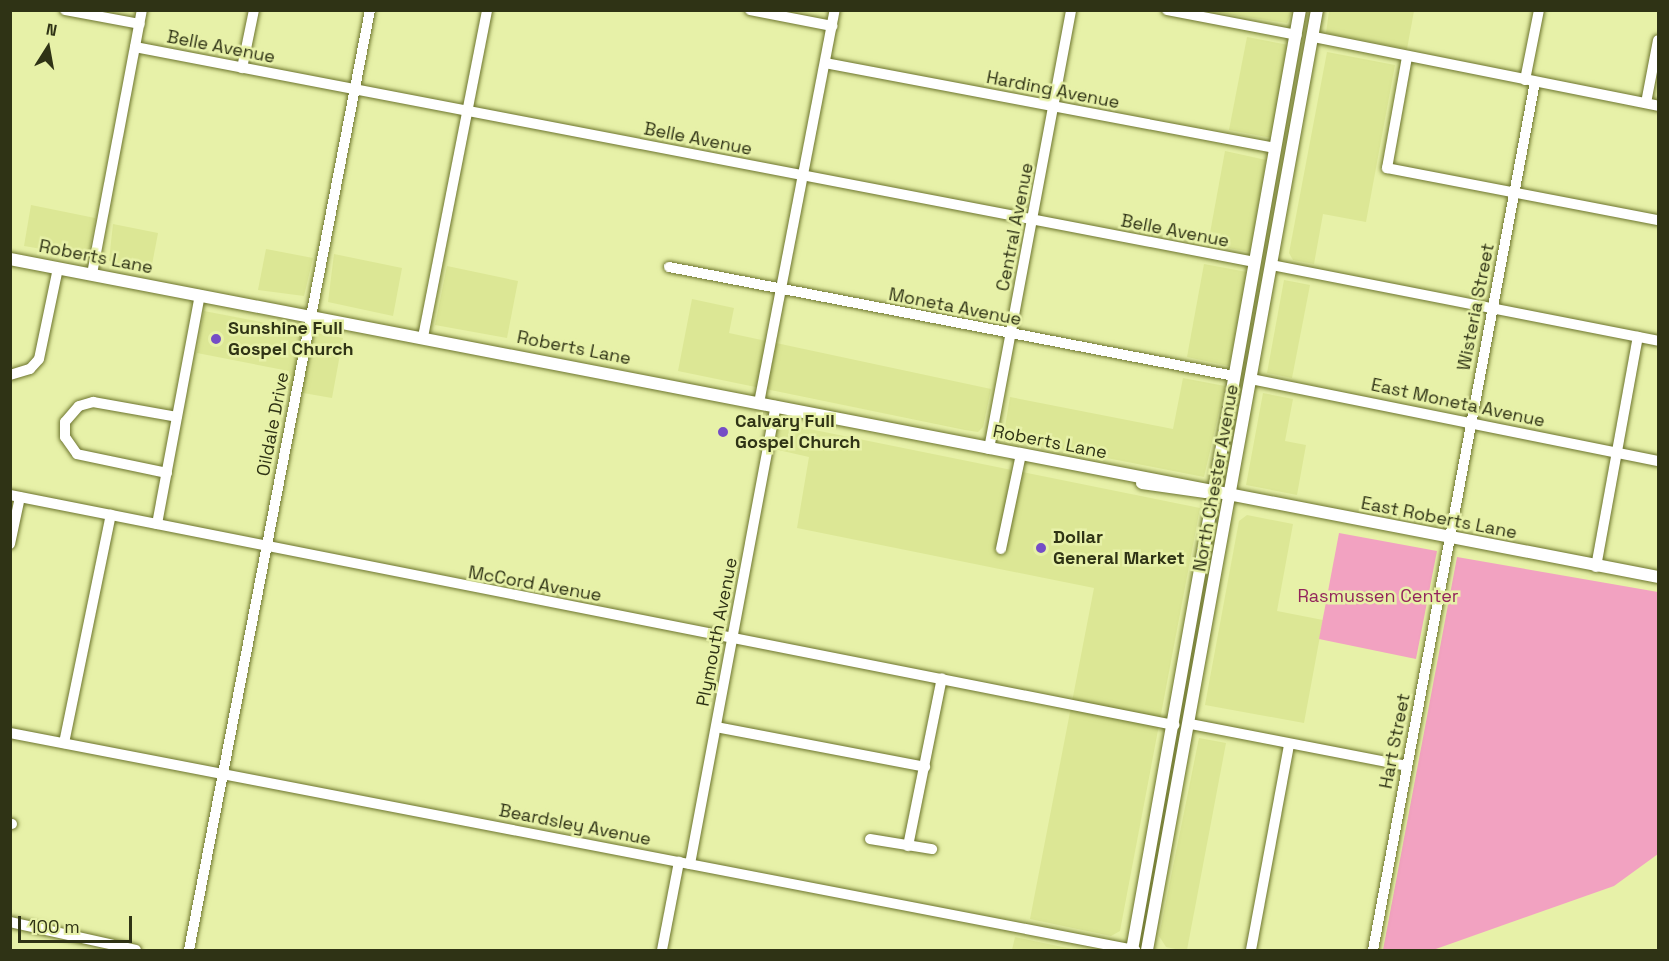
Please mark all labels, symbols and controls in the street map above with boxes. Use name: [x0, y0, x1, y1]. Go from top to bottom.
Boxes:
north arrow: [18, 18, 78, 78]
text: N: [44, 19, 59, 41]
street label: Belle Avenue: [165, 26, 277, 68]
street label: Harding Avenue: [984, 66, 1122, 114]
street label: Belle Avenue: [642, 118, 754, 160]
street label: Central Avenue: [992, 161, 1038, 293]
street label: Belle Avenue: [1119, 210, 1231, 252]
street label: Roberts Lane: [37, 235, 155, 279]
street label: Wisteria Street: [1453, 242, 1499, 372]
street label: Moneta Avenue: [887, 284, 1023, 330]
place label: Sunshine Full Gospel Church: [228, 318, 354, 360]
street label: Roberts Lane: [515, 326, 633, 370]
marker: Sunshine Full Gospel Church: [209, 332, 223, 346]
street label: Oildale Drive: [252, 370, 294, 478]
street label: East Moneta Avenue: [1369, 374, 1547, 432]
street label: North Chester Avenue: [1189, 383, 1243, 573]
place label: Calvary Full Gospel Church: [735, 411, 861, 454]
street label: Roberts Lane: [991, 420, 1109, 464]
marker: Calvary Full Gospel Church: [716, 425, 730, 439]
street label: East Roberts Lane: [1359, 492, 1519, 544]
place label: Dollar General Market: [1053, 527, 1185, 570]
marker: Dollar General Market: [1034, 541, 1048, 555]
street label: Plymouth Avenue: [692, 556, 742, 708]
street label: McCord Avenue: [467, 562, 603, 606]
park label: Rasmussen Center: [1297, 585, 1459, 607]
street label: Hart Street: [1375, 691, 1415, 791]
street label: Beardsley Avenue: [497, 800, 653, 850]
scale bar: [21, 904, 135, 942]
text: 100 m: [29, 915, 80, 938]

